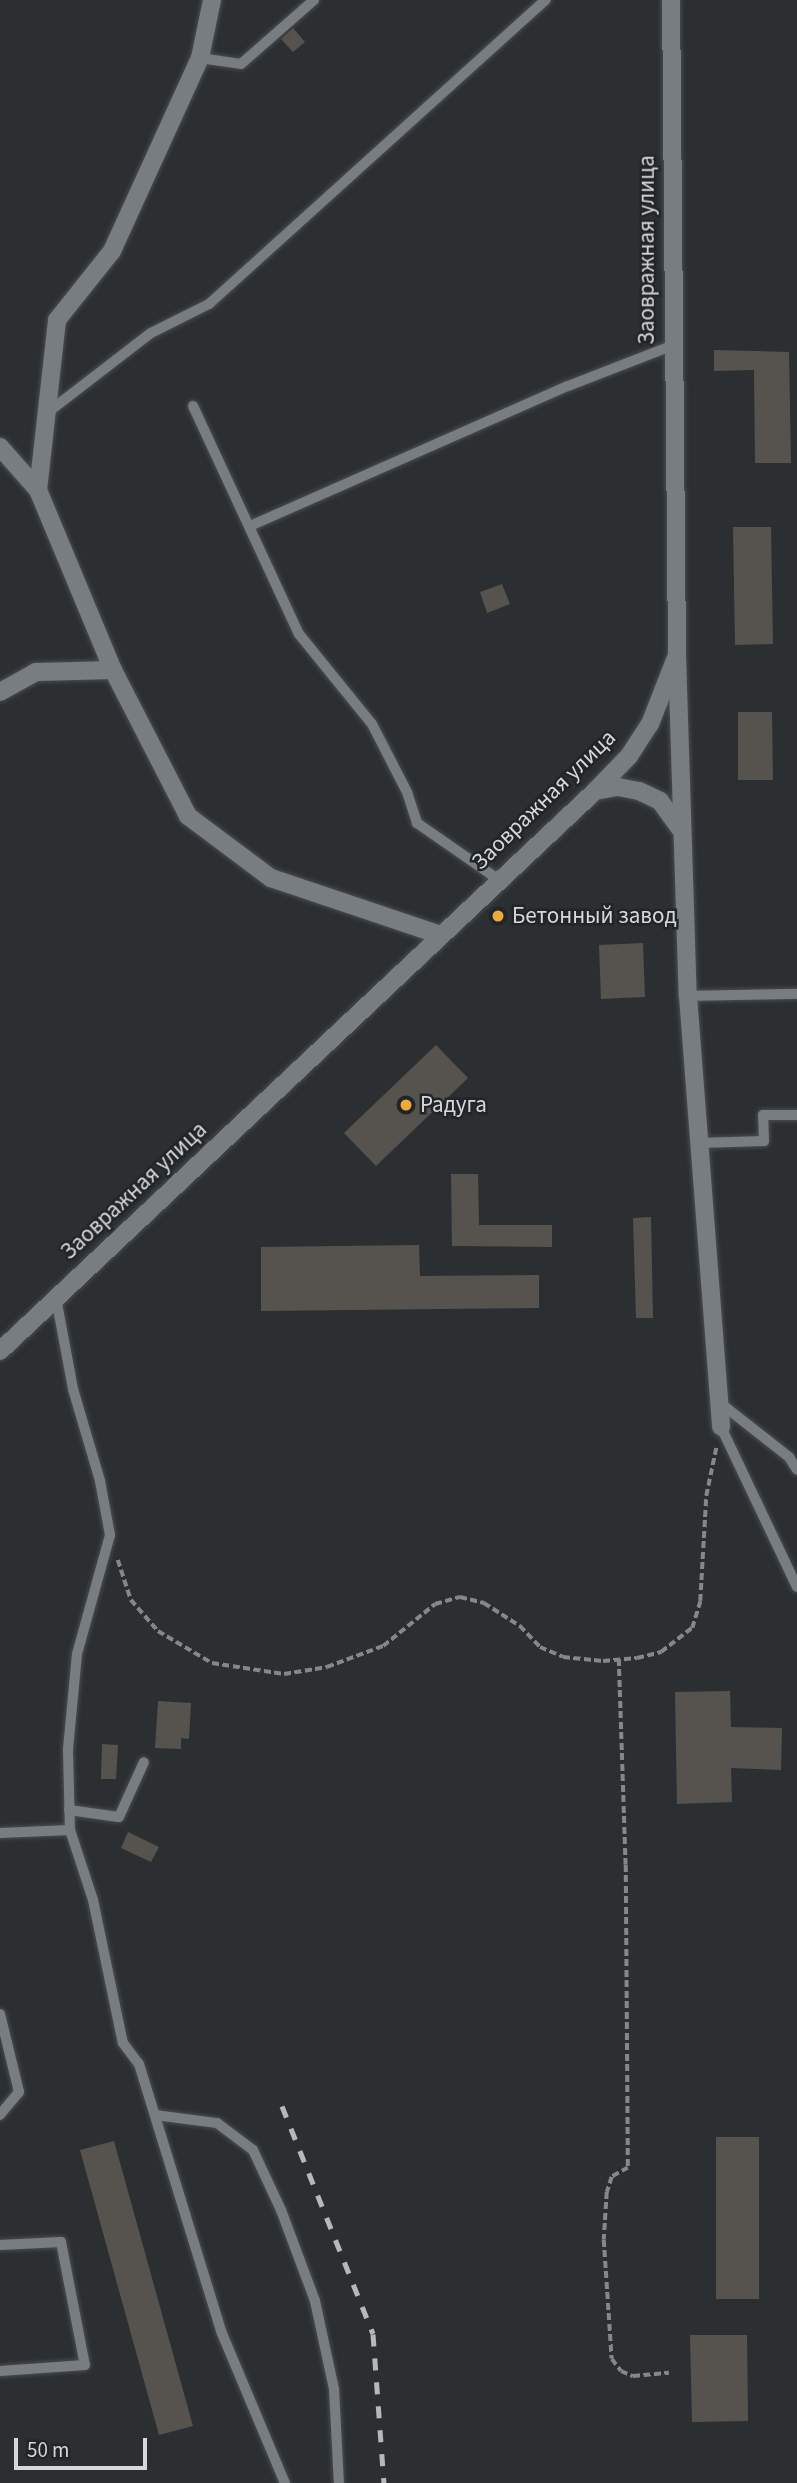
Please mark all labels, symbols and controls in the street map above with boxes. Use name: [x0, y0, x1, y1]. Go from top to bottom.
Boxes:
street label: Заовражная улица: [633, 155, 661, 345]
street label: Заовражная улица: [466, 724, 622, 876]
place label: Бетонный завод: [512, 902, 677, 930]
marker: Бетонный завод: [490, 908, 506, 924]
place label: Радуга: [420, 1091, 487, 1119]
marker: Радуга: [398, 1097, 414, 1113]
street label: Заовражная улица: [55, 1116, 213, 1266]
scale bar: [18, 2424, 150, 2468]
text: 50 m: [27, 2435, 69, 2465]

